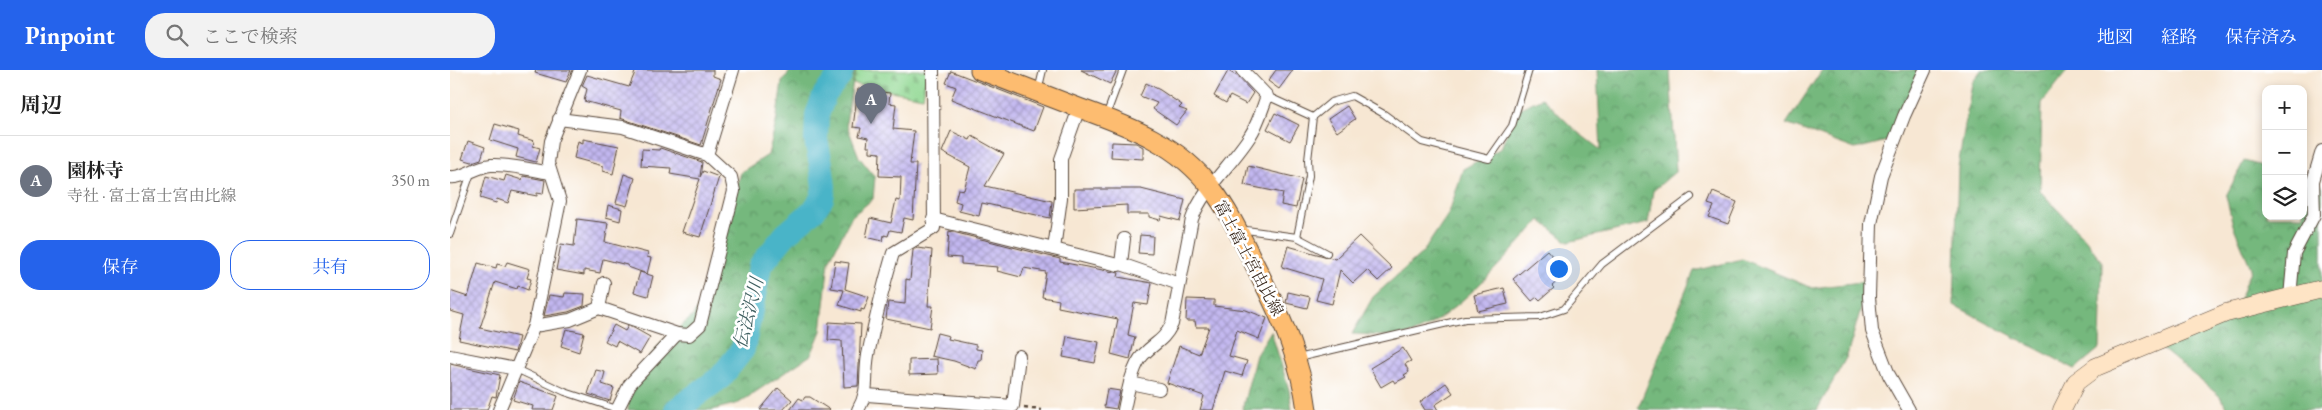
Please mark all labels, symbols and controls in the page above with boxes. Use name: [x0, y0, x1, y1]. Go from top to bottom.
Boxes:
search box: [145, 13, 495, 58]
text: Pinpoint: [25, 20, 115, 51]
icon: search: [163, 21, 191, 49]
text: ここで検索: [203, 24, 298, 49]
text: 地図: [2097, 25, 2133, 48]
text: 経路: [2161, 25, 2197, 48]
text: 保存済み: [2225, 25, 2297, 48]
pin: A: [855, 83, 887, 124]
map controls: [2262, 85, 2307, 220]
button: +: [2262, 85, 2307, 130]
text: 周辺: [20, 91, 62, 118]
button: −: [2262, 130, 2307, 175]
text: 園林寺: [67, 158, 124, 183]
text: A: [30, 170, 42, 191]
text: 350 m: [391, 170, 430, 191]
button: layers: [2262, 175, 2307, 220]
text: 寺社 · 富士富士宮由比線: [67, 185, 237, 206]
street label: 富士富士宮由比線: [1210, 197, 1288, 319]
button: 保存: [20, 240, 220, 290]
button: 共有: [230, 240, 430, 290]
your location: [1546, 256, 1572, 282]
water label: 伝法沢川: [728, 273, 768, 351]

